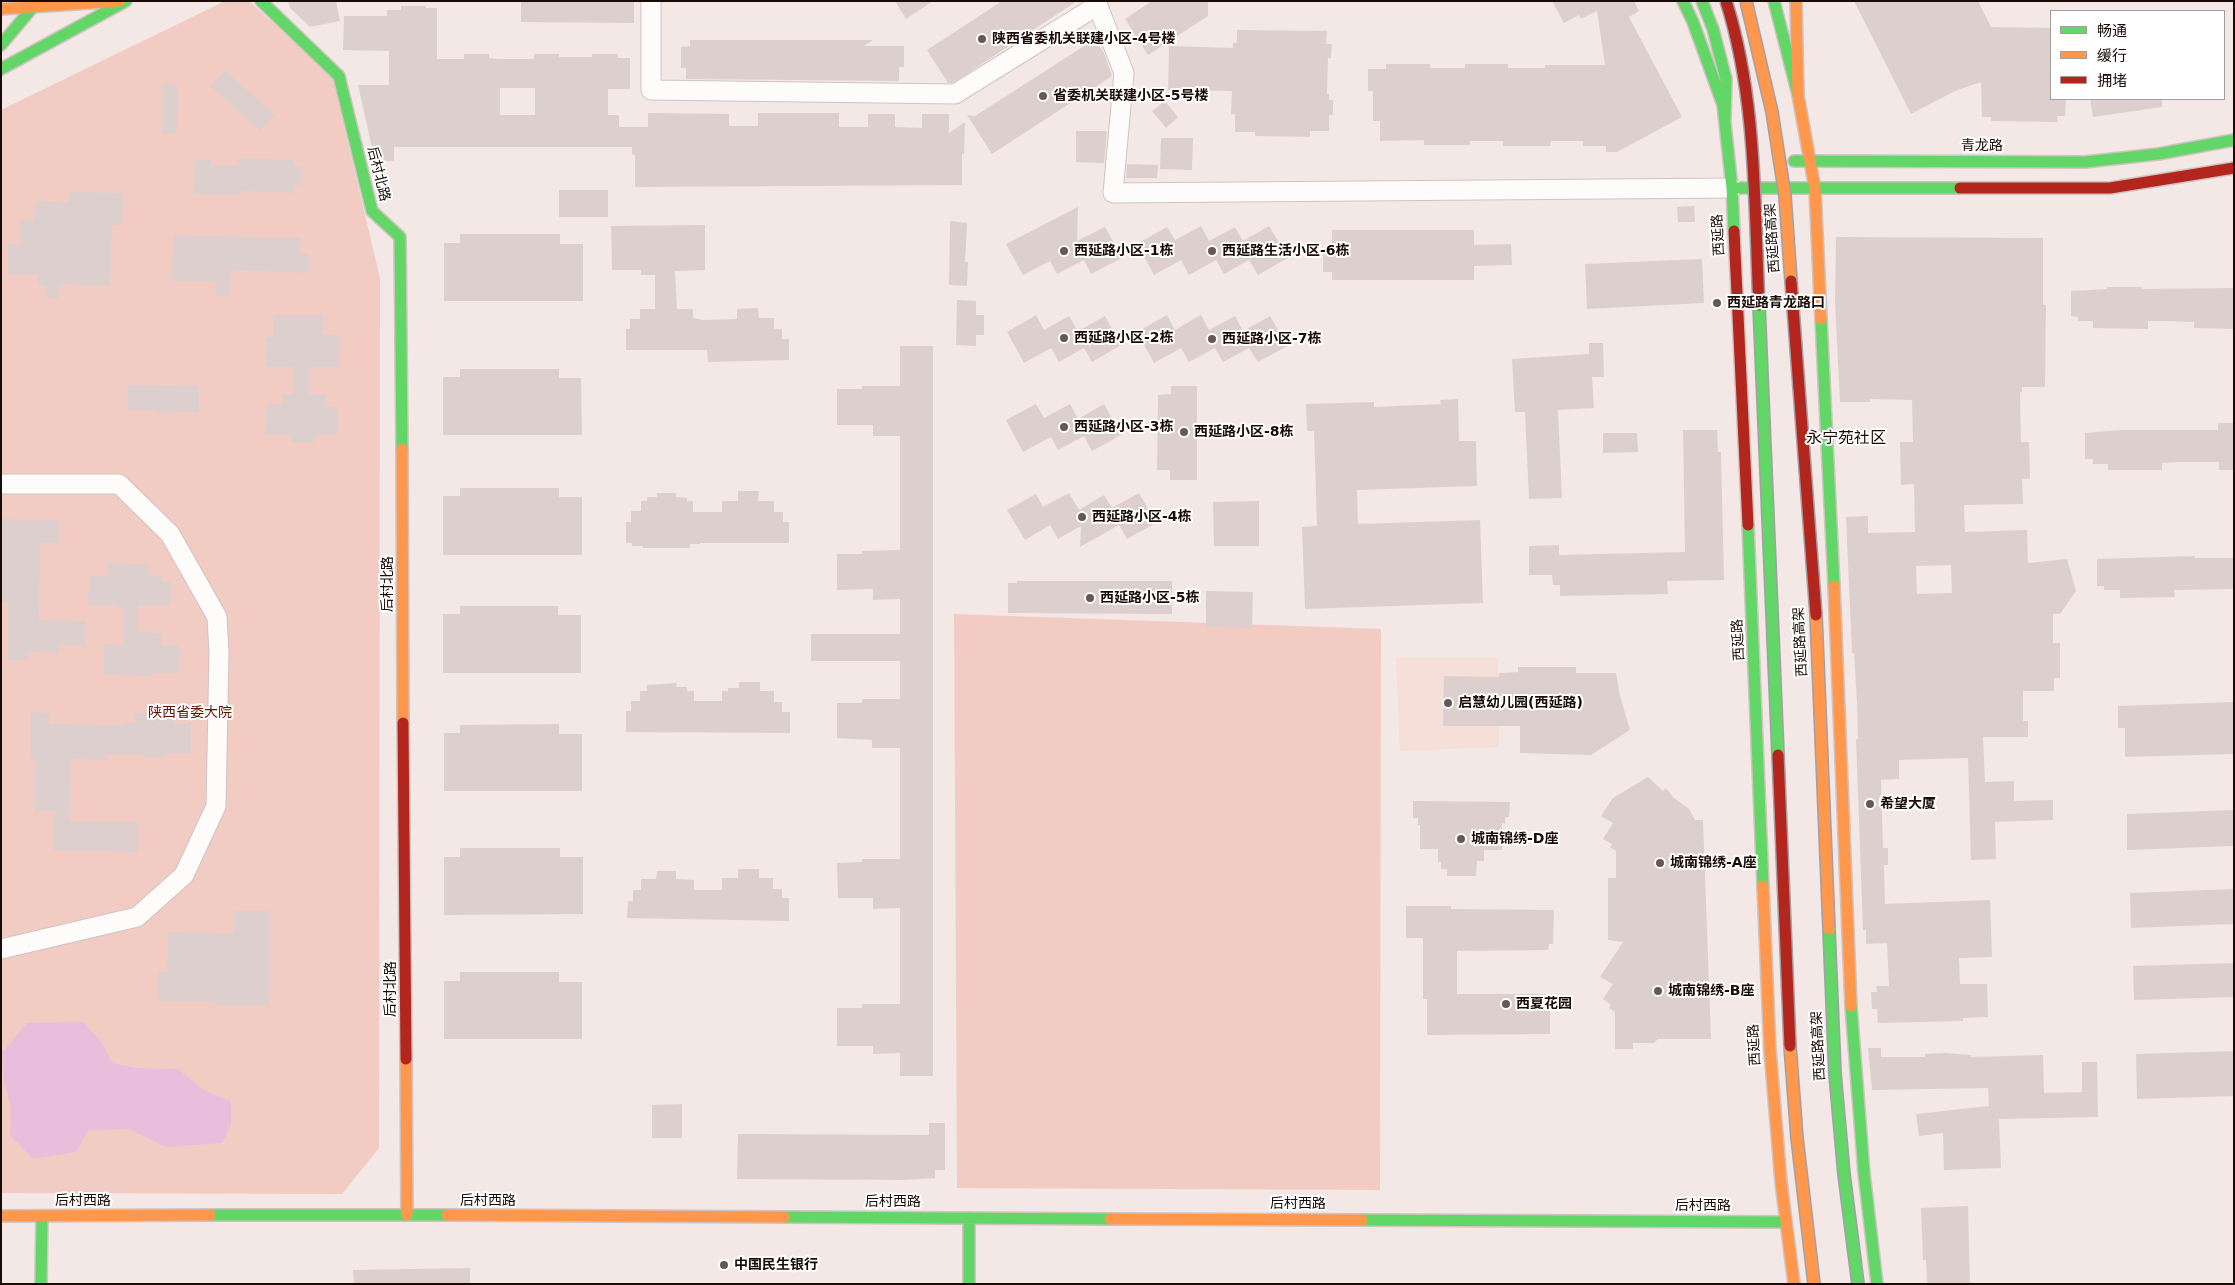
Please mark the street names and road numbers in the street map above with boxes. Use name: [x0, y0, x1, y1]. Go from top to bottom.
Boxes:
street label: 青龙路: [1961, 138, 2003, 154]
street label: 后村北路: [363, 145, 393, 203]
street label: 西延路高架: [1762, 202, 1784, 274]
street label: 西延路: [1710, 214, 1728, 256]
street label: 后村北路: [380, 556, 396, 612]
street label: 西延路高架: [1791, 607, 1811, 677]
street label: 西延路: [1730, 619, 1748, 661]
street label: 后村北路: [383, 961, 399, 1017]
street label: 西延路高架: [1809, 1011, 1829, 1081]
street label: 西延路: [1746, 1024, 1764, 1066]
street label: 后村西路: [55, 1193, 111, 1209]
street label: 后村西路: [460, 1193, 516, 1209]
street label: 后村西路: [865, 1194, 921, 1210]
street label: 后村西路: [1270, 1196, 1326, 1212]
street label: 后村西路: [1675, 1198, 1731, 1214]

